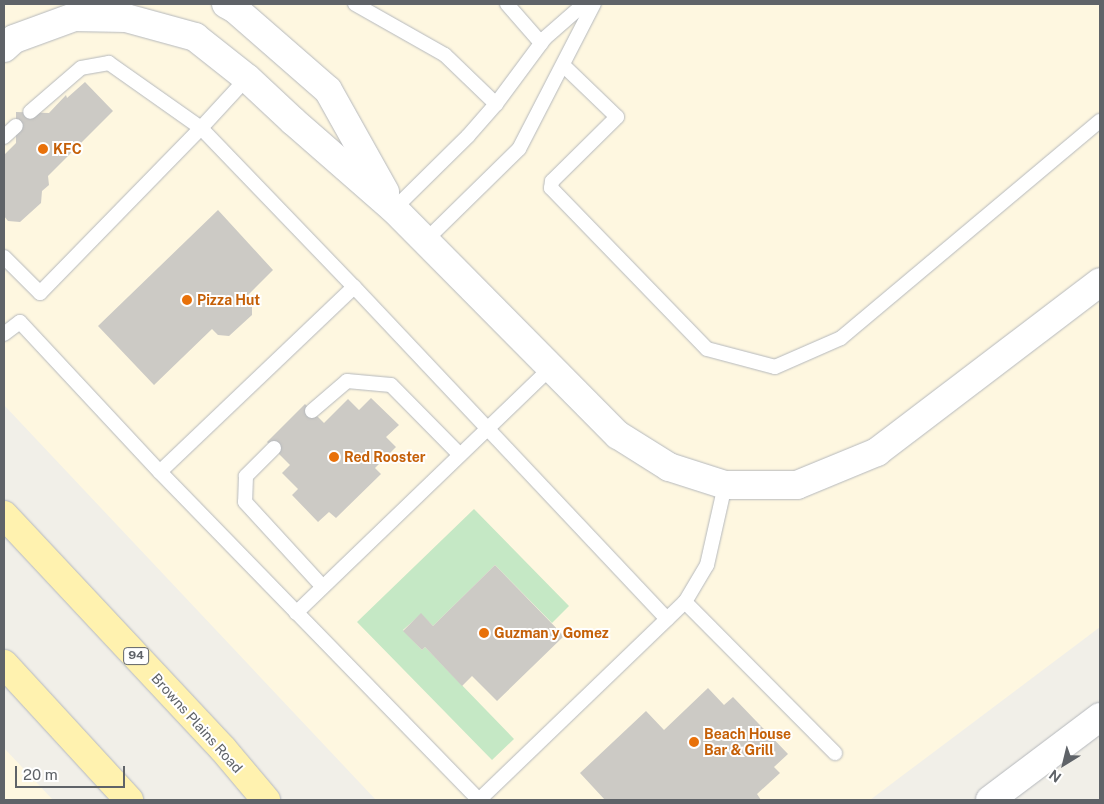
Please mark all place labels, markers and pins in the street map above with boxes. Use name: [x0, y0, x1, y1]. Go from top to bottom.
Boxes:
place label: KFC: [53, 141, 82, 157]
marker: KFC: [37, 143, 49, 155]
place label: Pizza Hut: [197, 292, 260, 308]
marker: Pizza Hut: [181, 294, 193, 306]
place label: Red Rooster: [344, 449, 426, 465]
marker: Red Rooster: [328, 451, 340, 463]
place label: Guzman y Gomez: [494, 625, 609, 641]
marker: Guzman y Gomez: [478, 627, 490, 639]
place label: Beach House Bar & Grill: [704, 726, 791, 759]
marker: Beach House Bar & Grill: [688, 736, 700, 748]

